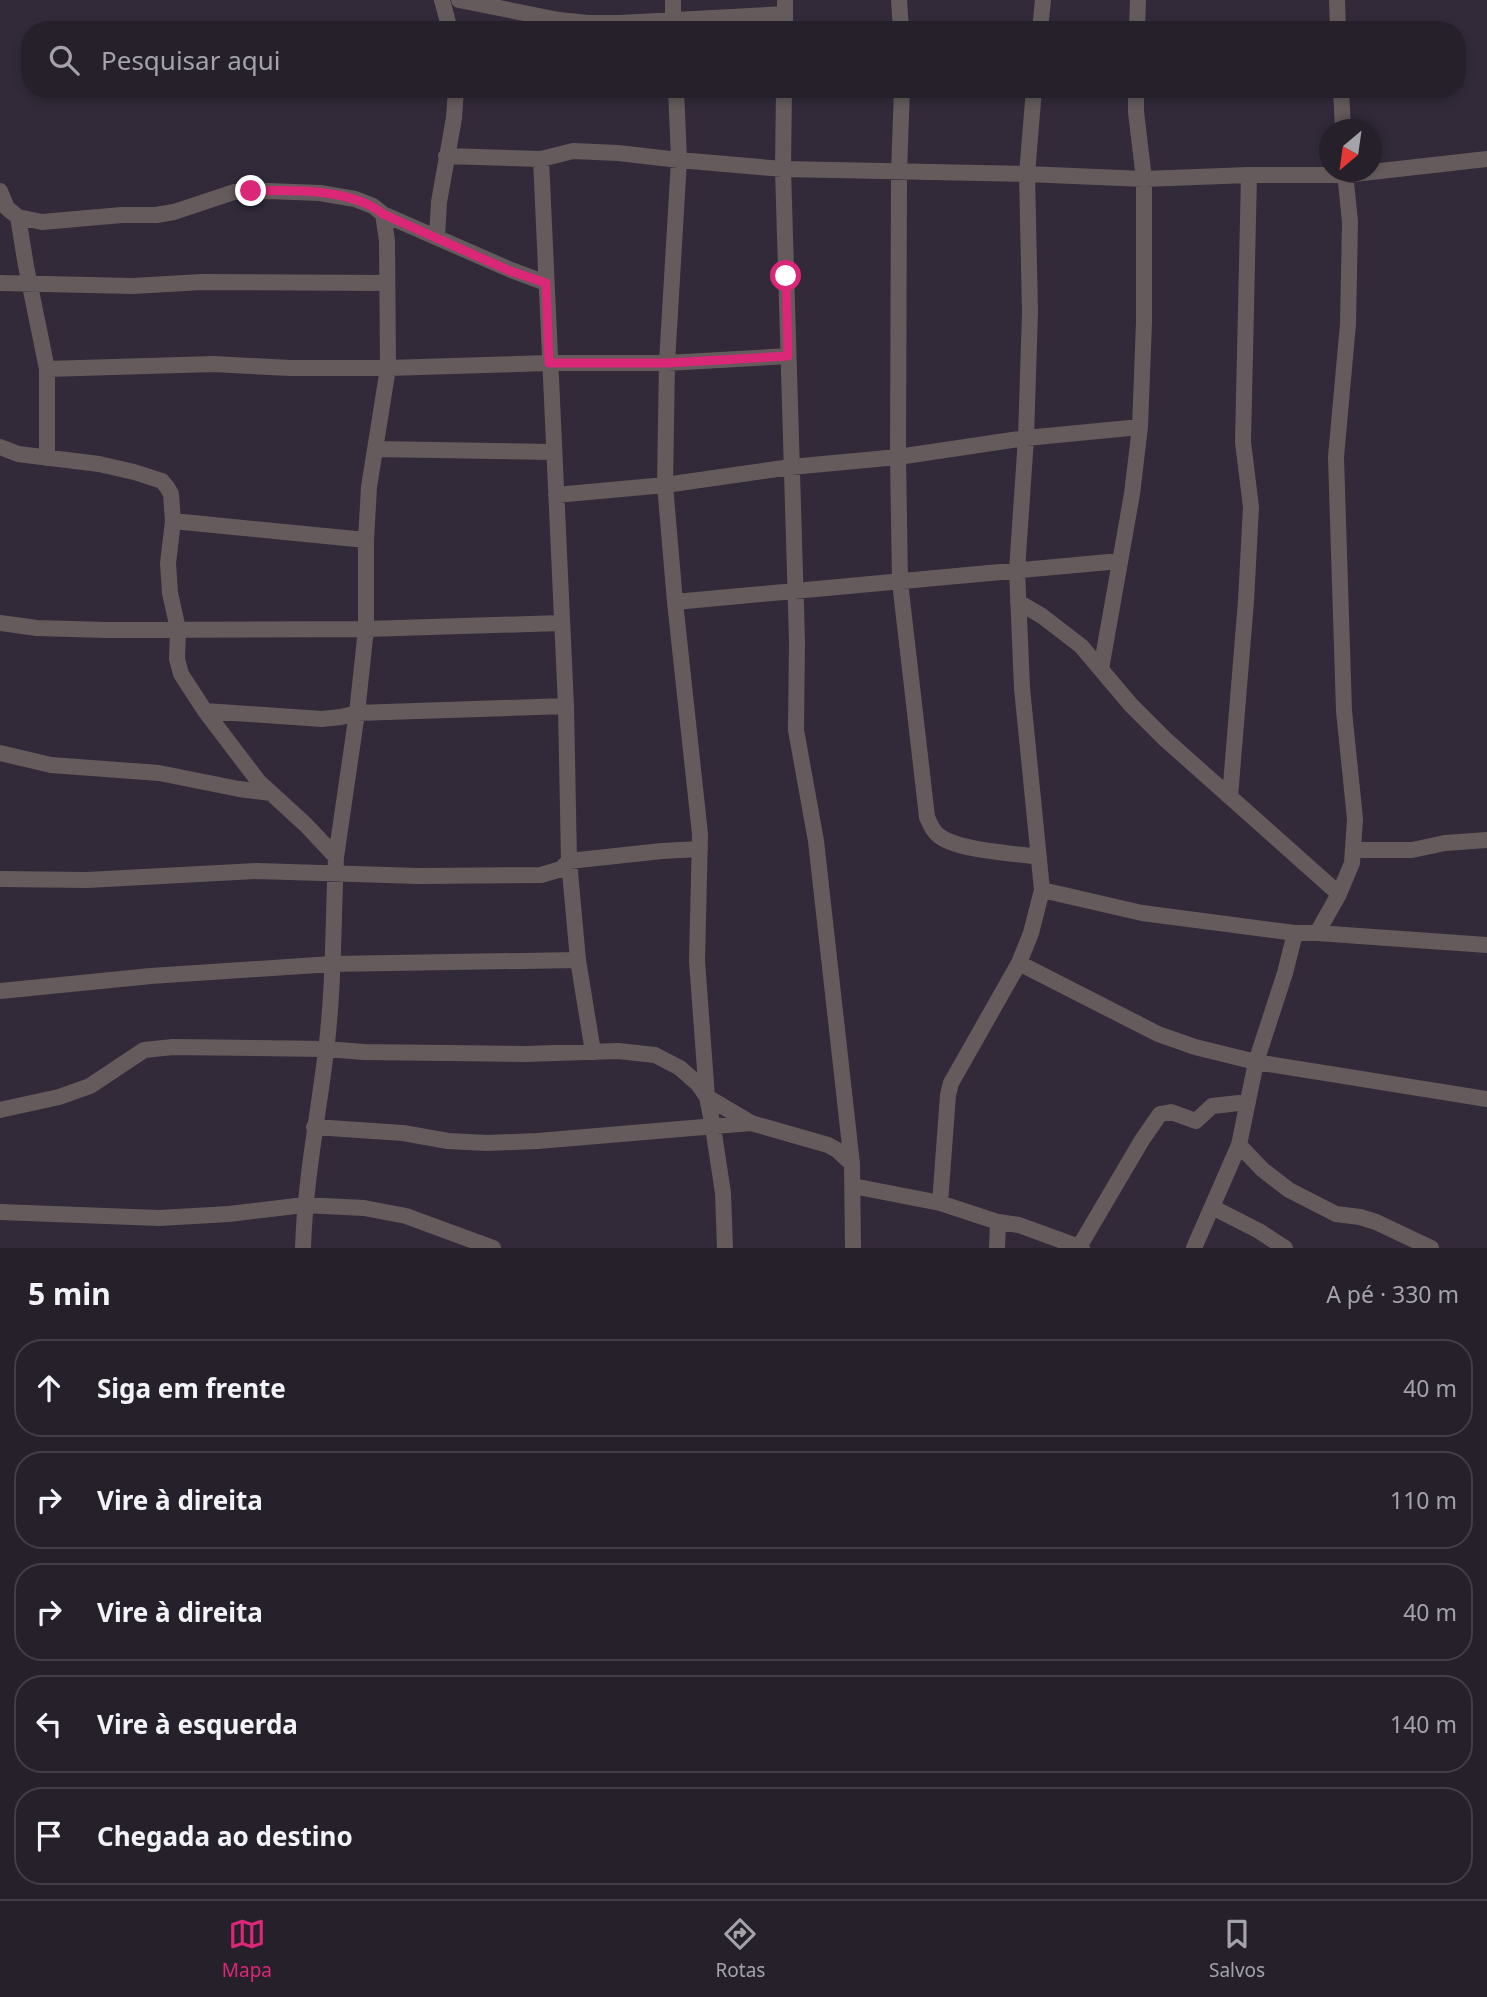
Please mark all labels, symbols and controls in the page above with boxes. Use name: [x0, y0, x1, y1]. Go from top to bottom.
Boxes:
search box: [21, 21, 1466, 98]
icon: search: [45, 41, 83, 79]
text: Pesquisar aqui: [101, 42, 281, 78]
north arrow: [1319, 119, 1382, 182]
route end: [235, 175, 266, 206]
route start: [770, 260, 801, 291]
text: 5 min: [28, 1273, 111, 1314]
text: A pé · 330 m: [1326, 1278, 1459, 1310]
icon: ahead: [30, 1369, 68, 1407]
text: Siga em frente: [97, 1370, 286, 1406]
text: 40 m: [1403, 1372, 1457, 1404]
icon: right: [30, 1481, 68, 1519]
text: Vire à direita: [97, 1482, 263, 1518]
text: 110 m: [1390, 1484, 1457, 1516]
icon: right: [30, 1593, 68, 1631]
text: Vire à direita: [97, 1594, 263, 1630]
text: 40 m: [1403, 1596, 1457, 1628]
icon: left: [30, 1705, 68, 1743]
text: Vire à esquerda: [97, 1706, 298, 1742]
text: 140 m: [1390, 1708, 1457, 1740]
icon: arrive: [30, 1817, 68, 1855]
text: Chegada ao destino: [97, 1818, 353, 1854]
tab: Mapa: [222, 1915, 272, 1983]
tab: Rotas: [716, 1915, 765, 1983]
tab: Salvos: [1209, 1915, 1265, 1983]

